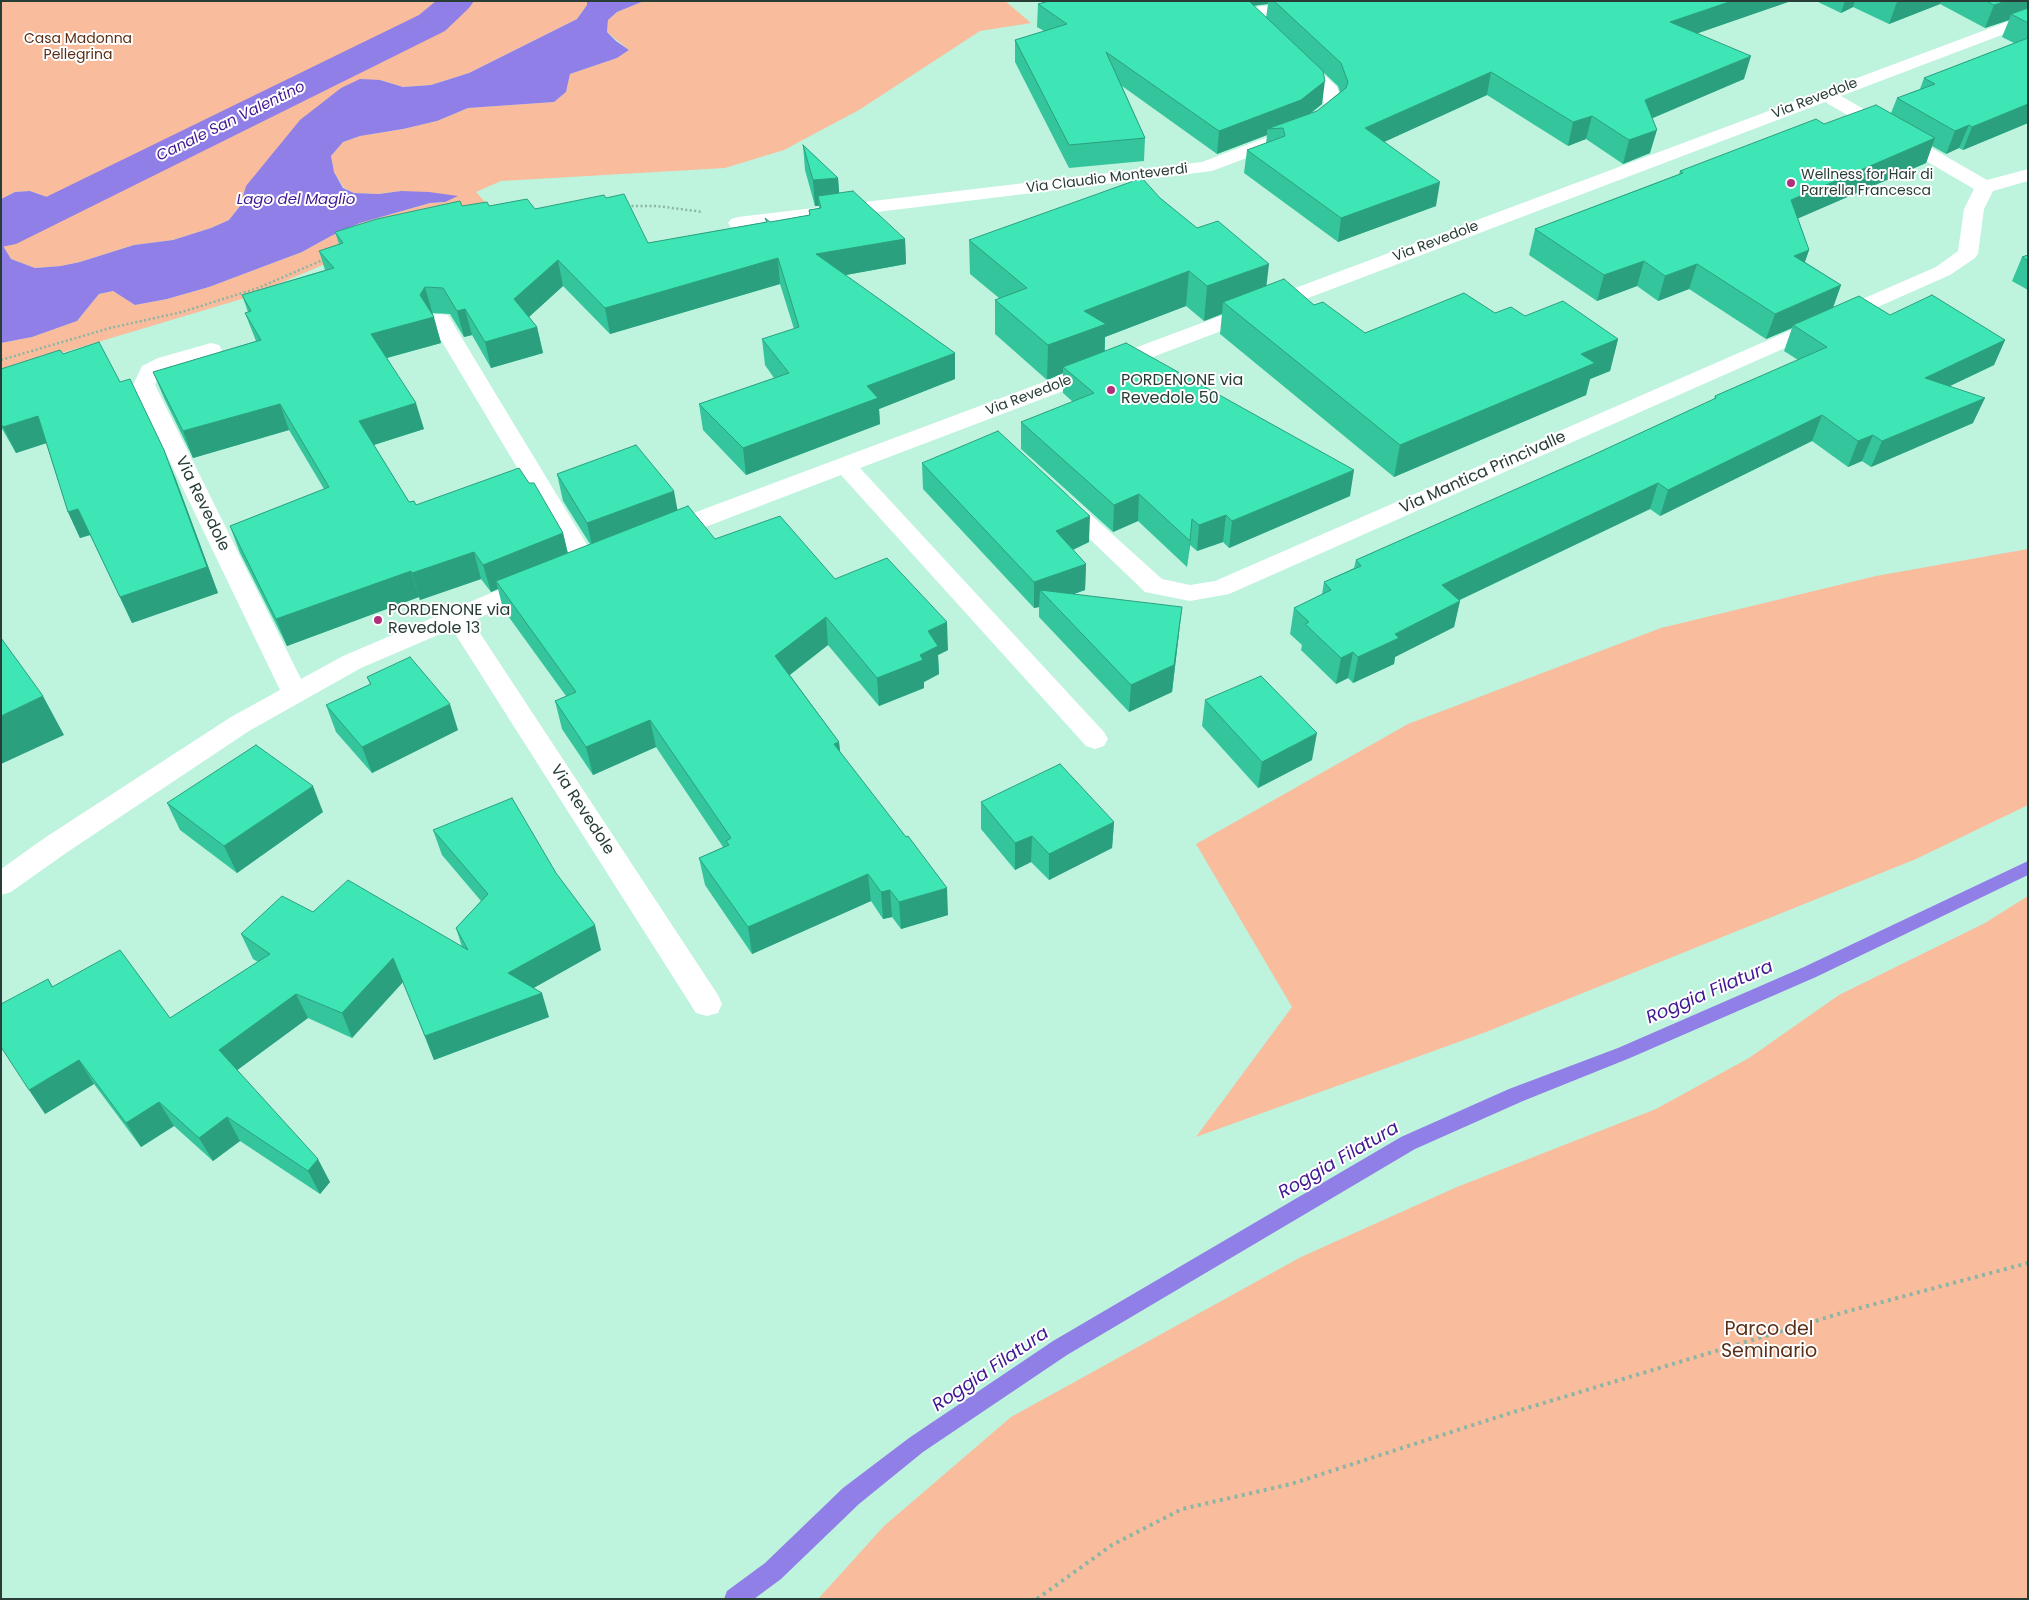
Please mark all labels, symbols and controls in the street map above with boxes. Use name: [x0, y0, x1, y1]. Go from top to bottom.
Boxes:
park label: Casa Madonna Pellegrina: [24, 31, 132, 64]
street label: Via Revedole: [1770, 75, 1860, 123]
water label: Canale San Valentino: [154, 78, 308, 166]
street label: Via Claudio Monteverdi: [1025, 161, 1189, 197]
place label: Wellness for Hair di Parrella Francesca: [1801, 167, 1933, 200]
marker: Wellness for Hair di Parrella Francesca: [1785, 177, 1797, 189]
water label: Lago del Maglio: [237, 191, 355, 209]
street label: Via Revedole: [1391, 218, 1481, 266]
place label: PORDENONE via Revedole 50: [1121, 371, 1243, 409]
street label: Via Revedole: [984, 372, 1074, 420]
marker: PORDENONE via Revedole 50: [1105, 384, 1117, 396]
street label: Via Mantica Princivalle: [1397, 428, 1569, 518]
street label: Via Revedole: [171, 453, 233, 555]
place label: PORDENONE via Revedole 13: [388, 601, 510, 639]
marker: PORDENONE via Revedole 13: [372, 614, 384, 626]
street label: Via Revedole: [546, 761, 618, 859]
water label: Roggia Filatura: [1643, 957, 1777, 1029]
water label: Roggia Filatura: [1275, 1118, 1403, 1204]
park label: Parco del Seminario: [1721, 1319, 1817, 1363]
water label: Roggia Filatura: [929, 1323, 1053, 1417]

